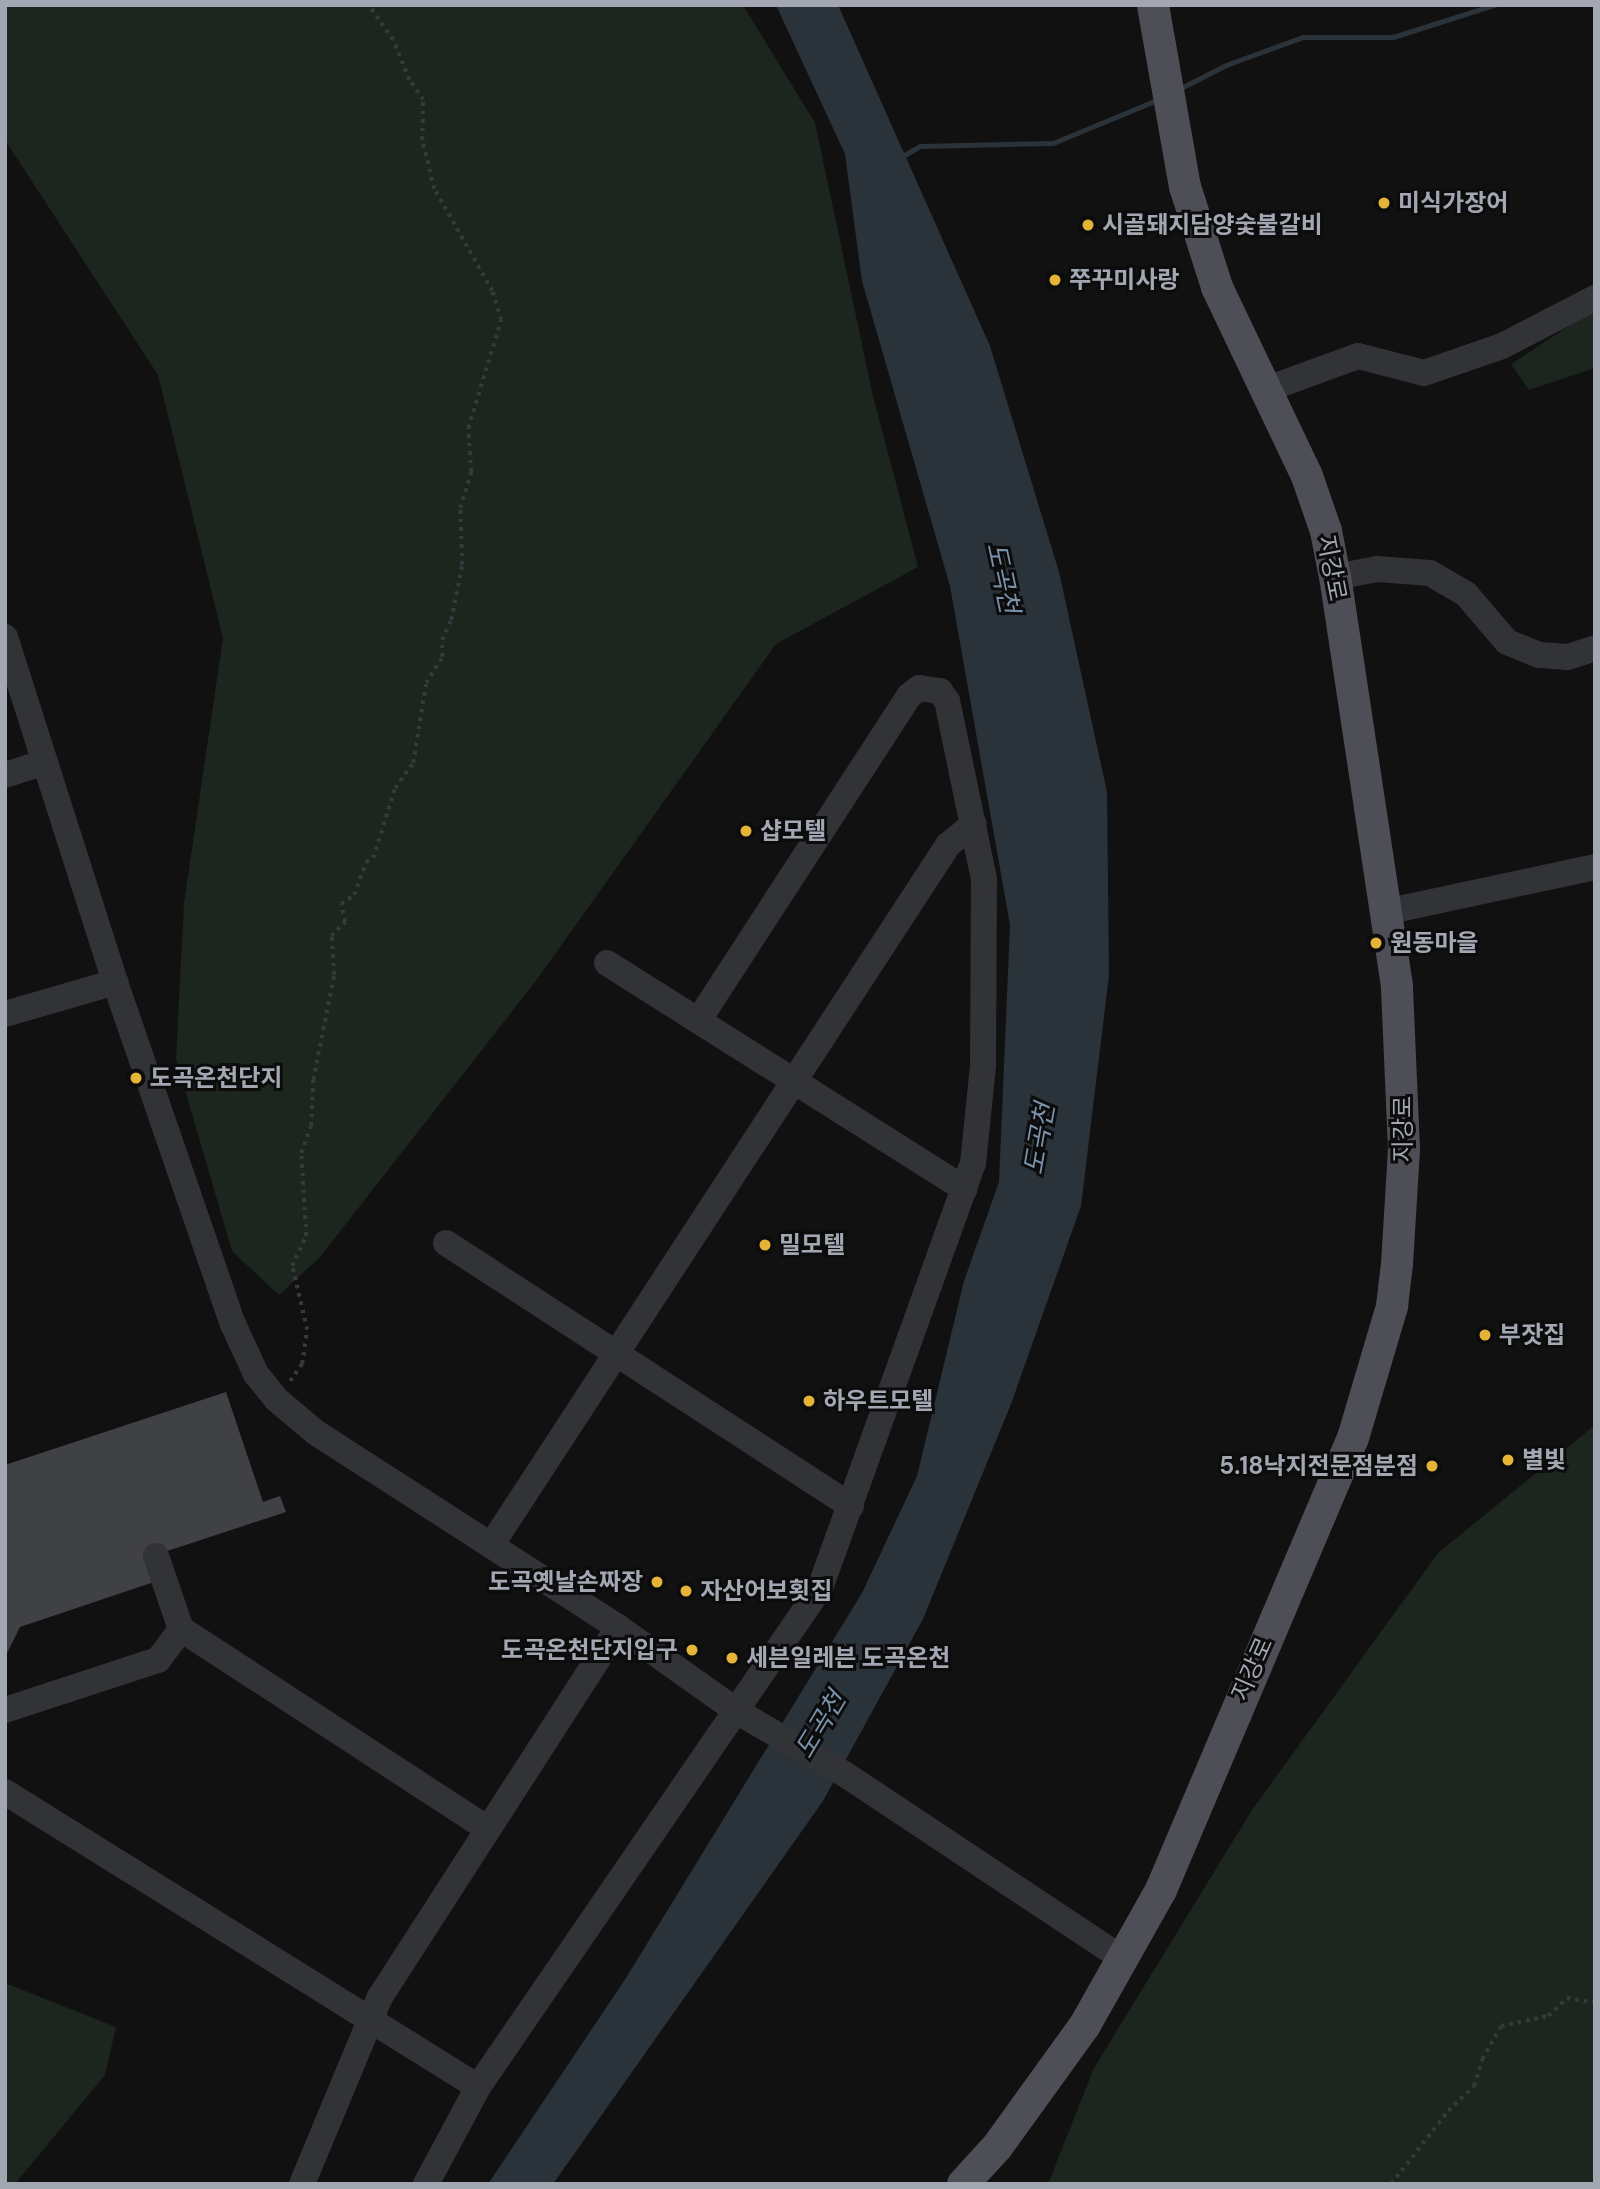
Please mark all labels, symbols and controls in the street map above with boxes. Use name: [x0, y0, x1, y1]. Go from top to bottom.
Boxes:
place label: 미식가장어: [1398, 189, 1508, 217]
marker: 미식가장어: [1376, 195, 1392, 211]
place label: 시골돼지담양숯불갈비: [1102, 211, 1323, 239]
marker: 시골돼지담양숯불갈비: [1080, 217, 1096, 233]
place label: 쭈꾸미사랑: [1069, 266, 1179, 294]
marker: 쭈꾸미사랑: [1047, 272, 1063, 288]
street label: 지강로: [1312, 533, 1352, 603]
water label: 도곡천: [979, 540, 1025, 616]
place label: 샵모텔: [760, 817, 826, 845]
marker: 샵모텔: [738, 823, 754, 839]
place label: 원동마을: [1390, 929, 1478, 957]
marker: 원동마을: [1368, 935, 1384, 951]
place label: 도곡온천단지: [150, 1064, 282, 1092]
marker: 도곡온천단지: [128, 1070, 144, 1086]
street label: 지강로: [1389, 1096, 1417, 1162]
water label: 도곡천: [1018, 1101, 1062, 1177]
place label: 밀모텔: [779, 1231, 845, 1259]
marker: 밀모텔: [757, 1237, 773, 1253]
place label: 부잣집: [1499, 1321, 1565, 1349]
marker: 부잣집: [1477, 1327, 1493, 1343]
place label: 하우트모텔: [823, 1387, 933, 1415]
marker: 하우트모텔: [801, 1393, 817, 1409]
place label: 별빛: [1522, 1446, 1566, 1474]
place label: 5.18낙지전문점분점: [1219, 1452, 1418, 1480]
marker: 별빛: [1500, 1452, 1516, 1468]
marker: 5.18낙지전문점분점: [1424, 1458, 1440, 1474]
place label: 도곡옛날손짜장: [488, 1568, 643, 1596]
marker: 도곡옛날손짜장: [649, 1574, 665, 1590]
place label: 자산어보횟집: [700, 1577, 832, 1605]
marker: 자산어보횟집: [678, 1583, 694, 1599]
street label: 지강로: [1225, 1633, 1279, 1705]
place label: 도곡온천단지입구: [501, 1636, 678, 1664]
marker: 도곡온천단지입구: [684, 1642, 700, 1658]
place label: 세븐일레븐 도곡온천: [746, 1644, 950, 1672]
marker: 세븐일레븐 도곡온천: [724, 1650, 740, 1666]
water label: 도곡천: [789, 1686, 853, 1764]

